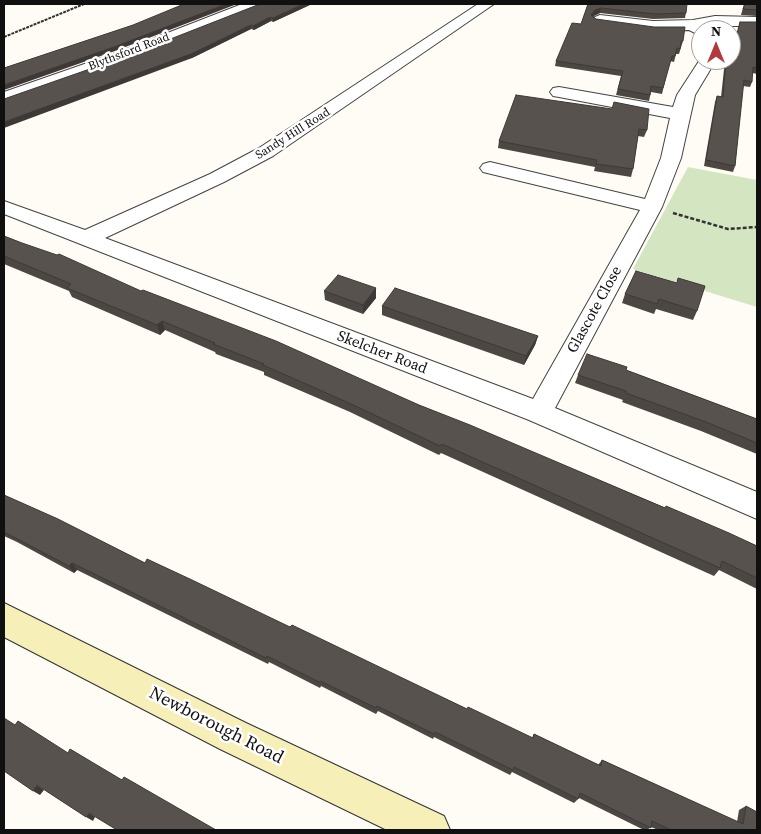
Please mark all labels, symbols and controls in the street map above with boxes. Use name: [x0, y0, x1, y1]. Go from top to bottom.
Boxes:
north arrow: [691, 20, 741, 70]
text: N: [711, 21, 721, 41]
street label: Blythsford Road: [86, 30, 172, 74]
street label: Sandy Hill Road: [253, 105, 333, 163]
street label: Glascote Close: [564, 263, 626, 357]
street label: Skelcher Road: [334, 328, 430, 378]
street label: Newborough Road: [145, 683, 287, 769]

